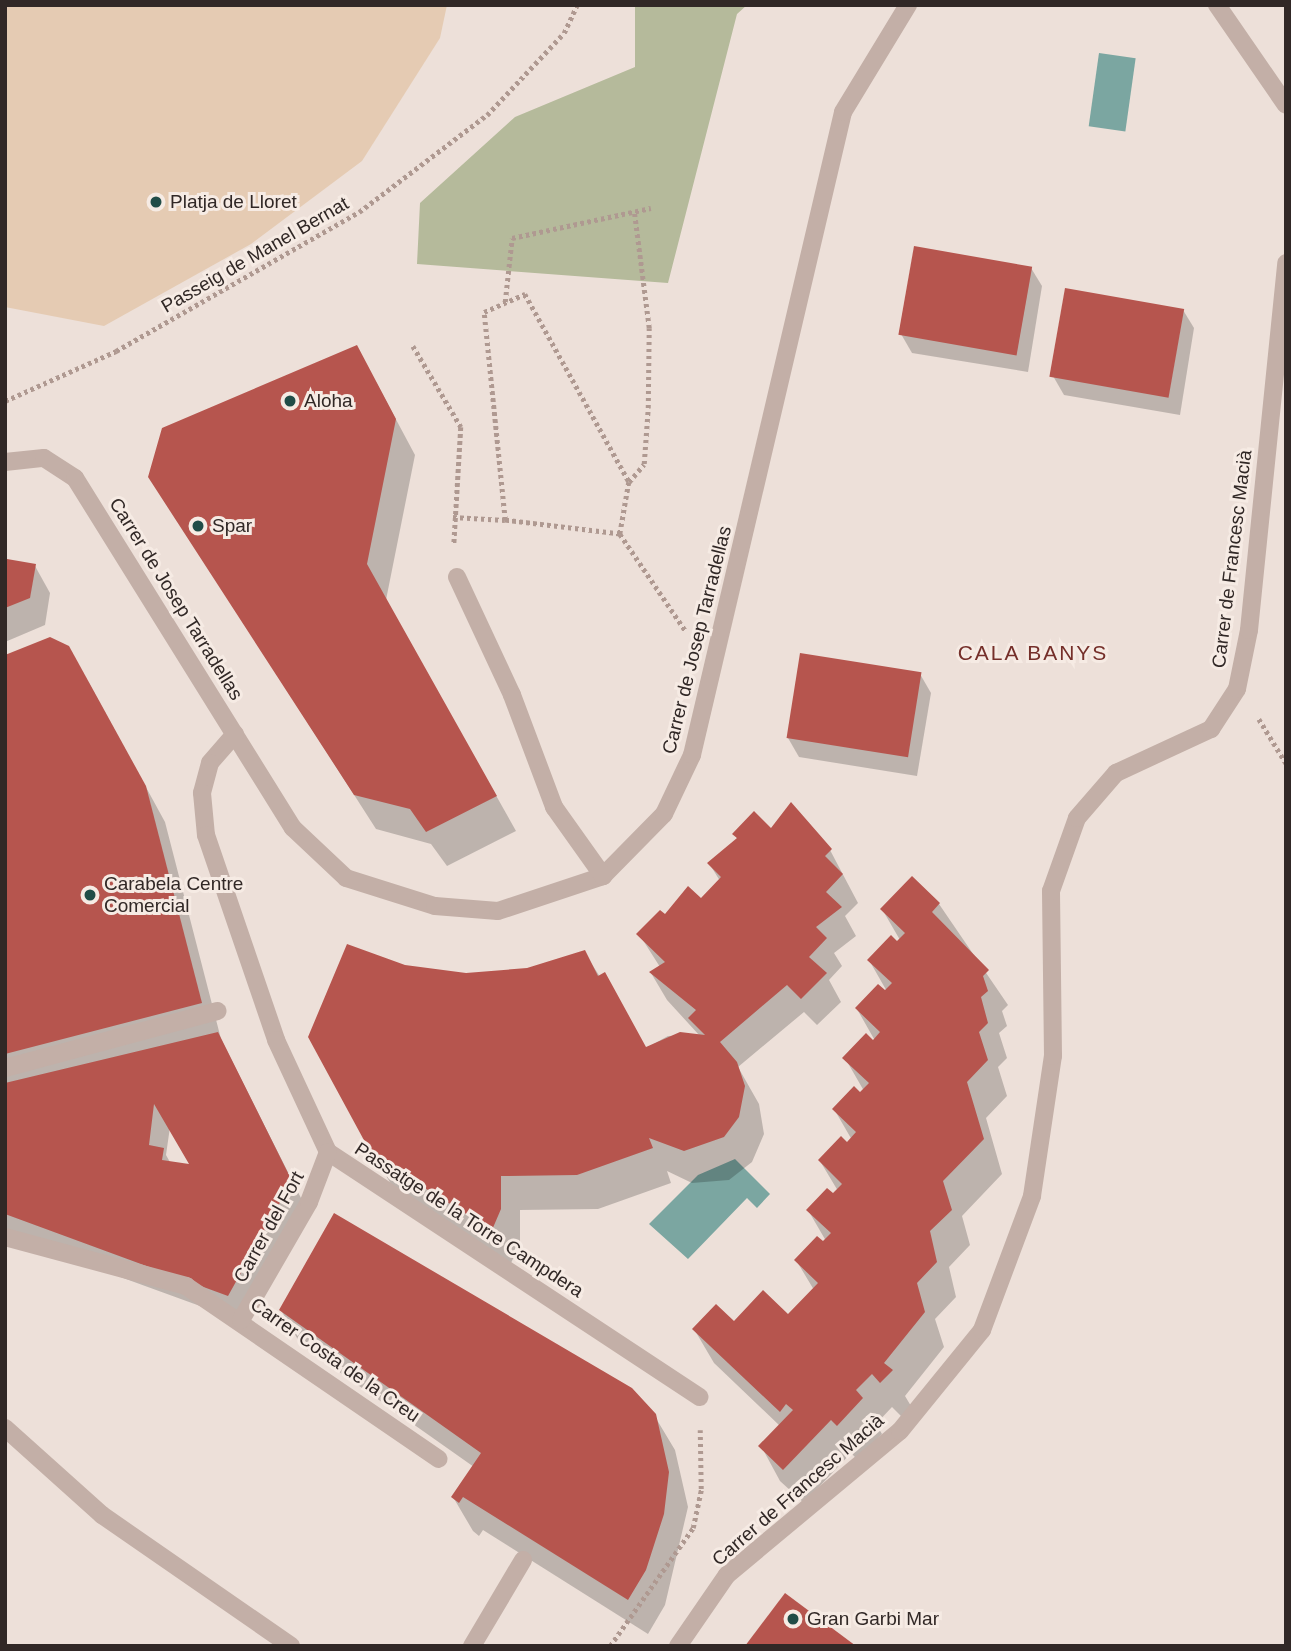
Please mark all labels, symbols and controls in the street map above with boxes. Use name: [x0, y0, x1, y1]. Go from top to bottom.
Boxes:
place label: Platja de Lloret: [170, 191, 297, 213]
street label: Passeig de Manel Bernat: [157, 192, 353, 318]
marker: Platja de Lloret: [148, 194, 164, 210]
place label: Aloha: [304, 390, 353, 412]
marker: Aloha: [282, 393, 298, 409]
street label: Carrer de Francesc Macià: [1207, 449, 1257, 669]
street label: Carrer de Josep Tarradellas: [104, 494, 248, 704]
place label: Spar: [212, 515, 252, 537]
marker: Spar: [190, 518, 206, 534]
street label: Carrer de Josep Tarradellas: [658, 524, 736, 756]
district label: CALA BANYS: [958, 640, 1108, 666]
place label: Carabela Centre Comercial: [104, 873, 243, 917]
marker: Carabela Centre Comercial: [82, 887, 98, 903]
street label: Passatge de la Torre Campdera: [350, 1137, 588, 1303]
street label: Carrer del Fort: [229, 1167, 309, 1287]
street label: Carrer Costa de la Creu: [246, 1293, 424, 1427]
street label: Carrer de Francesc Macià: [708, 1409, 888, 1571]
place label: Gran Garbi Mar: [807, 1608, 939, 1630]
marker: Gran Garbi Mar: [785, 1611, 801, 1627]

